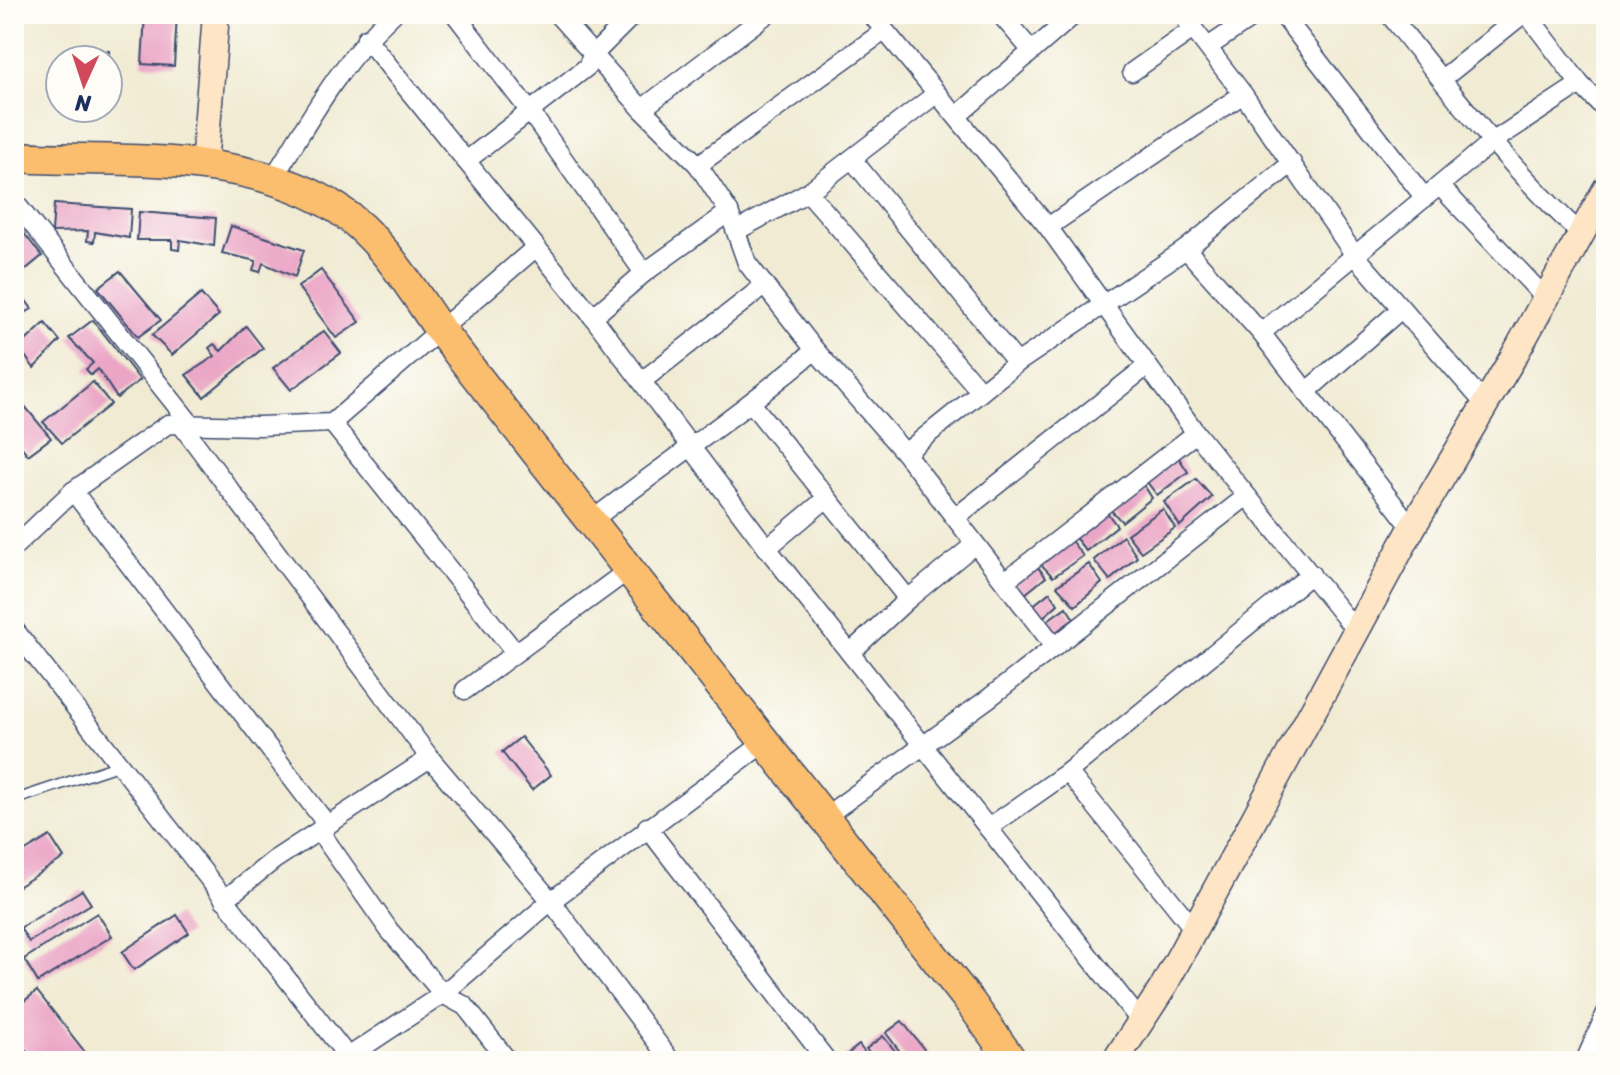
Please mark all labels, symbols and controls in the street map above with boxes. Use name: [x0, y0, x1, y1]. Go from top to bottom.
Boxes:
north arrow: [44, 44, 124, 124]
text: N: [74, 84, 93, 123]

